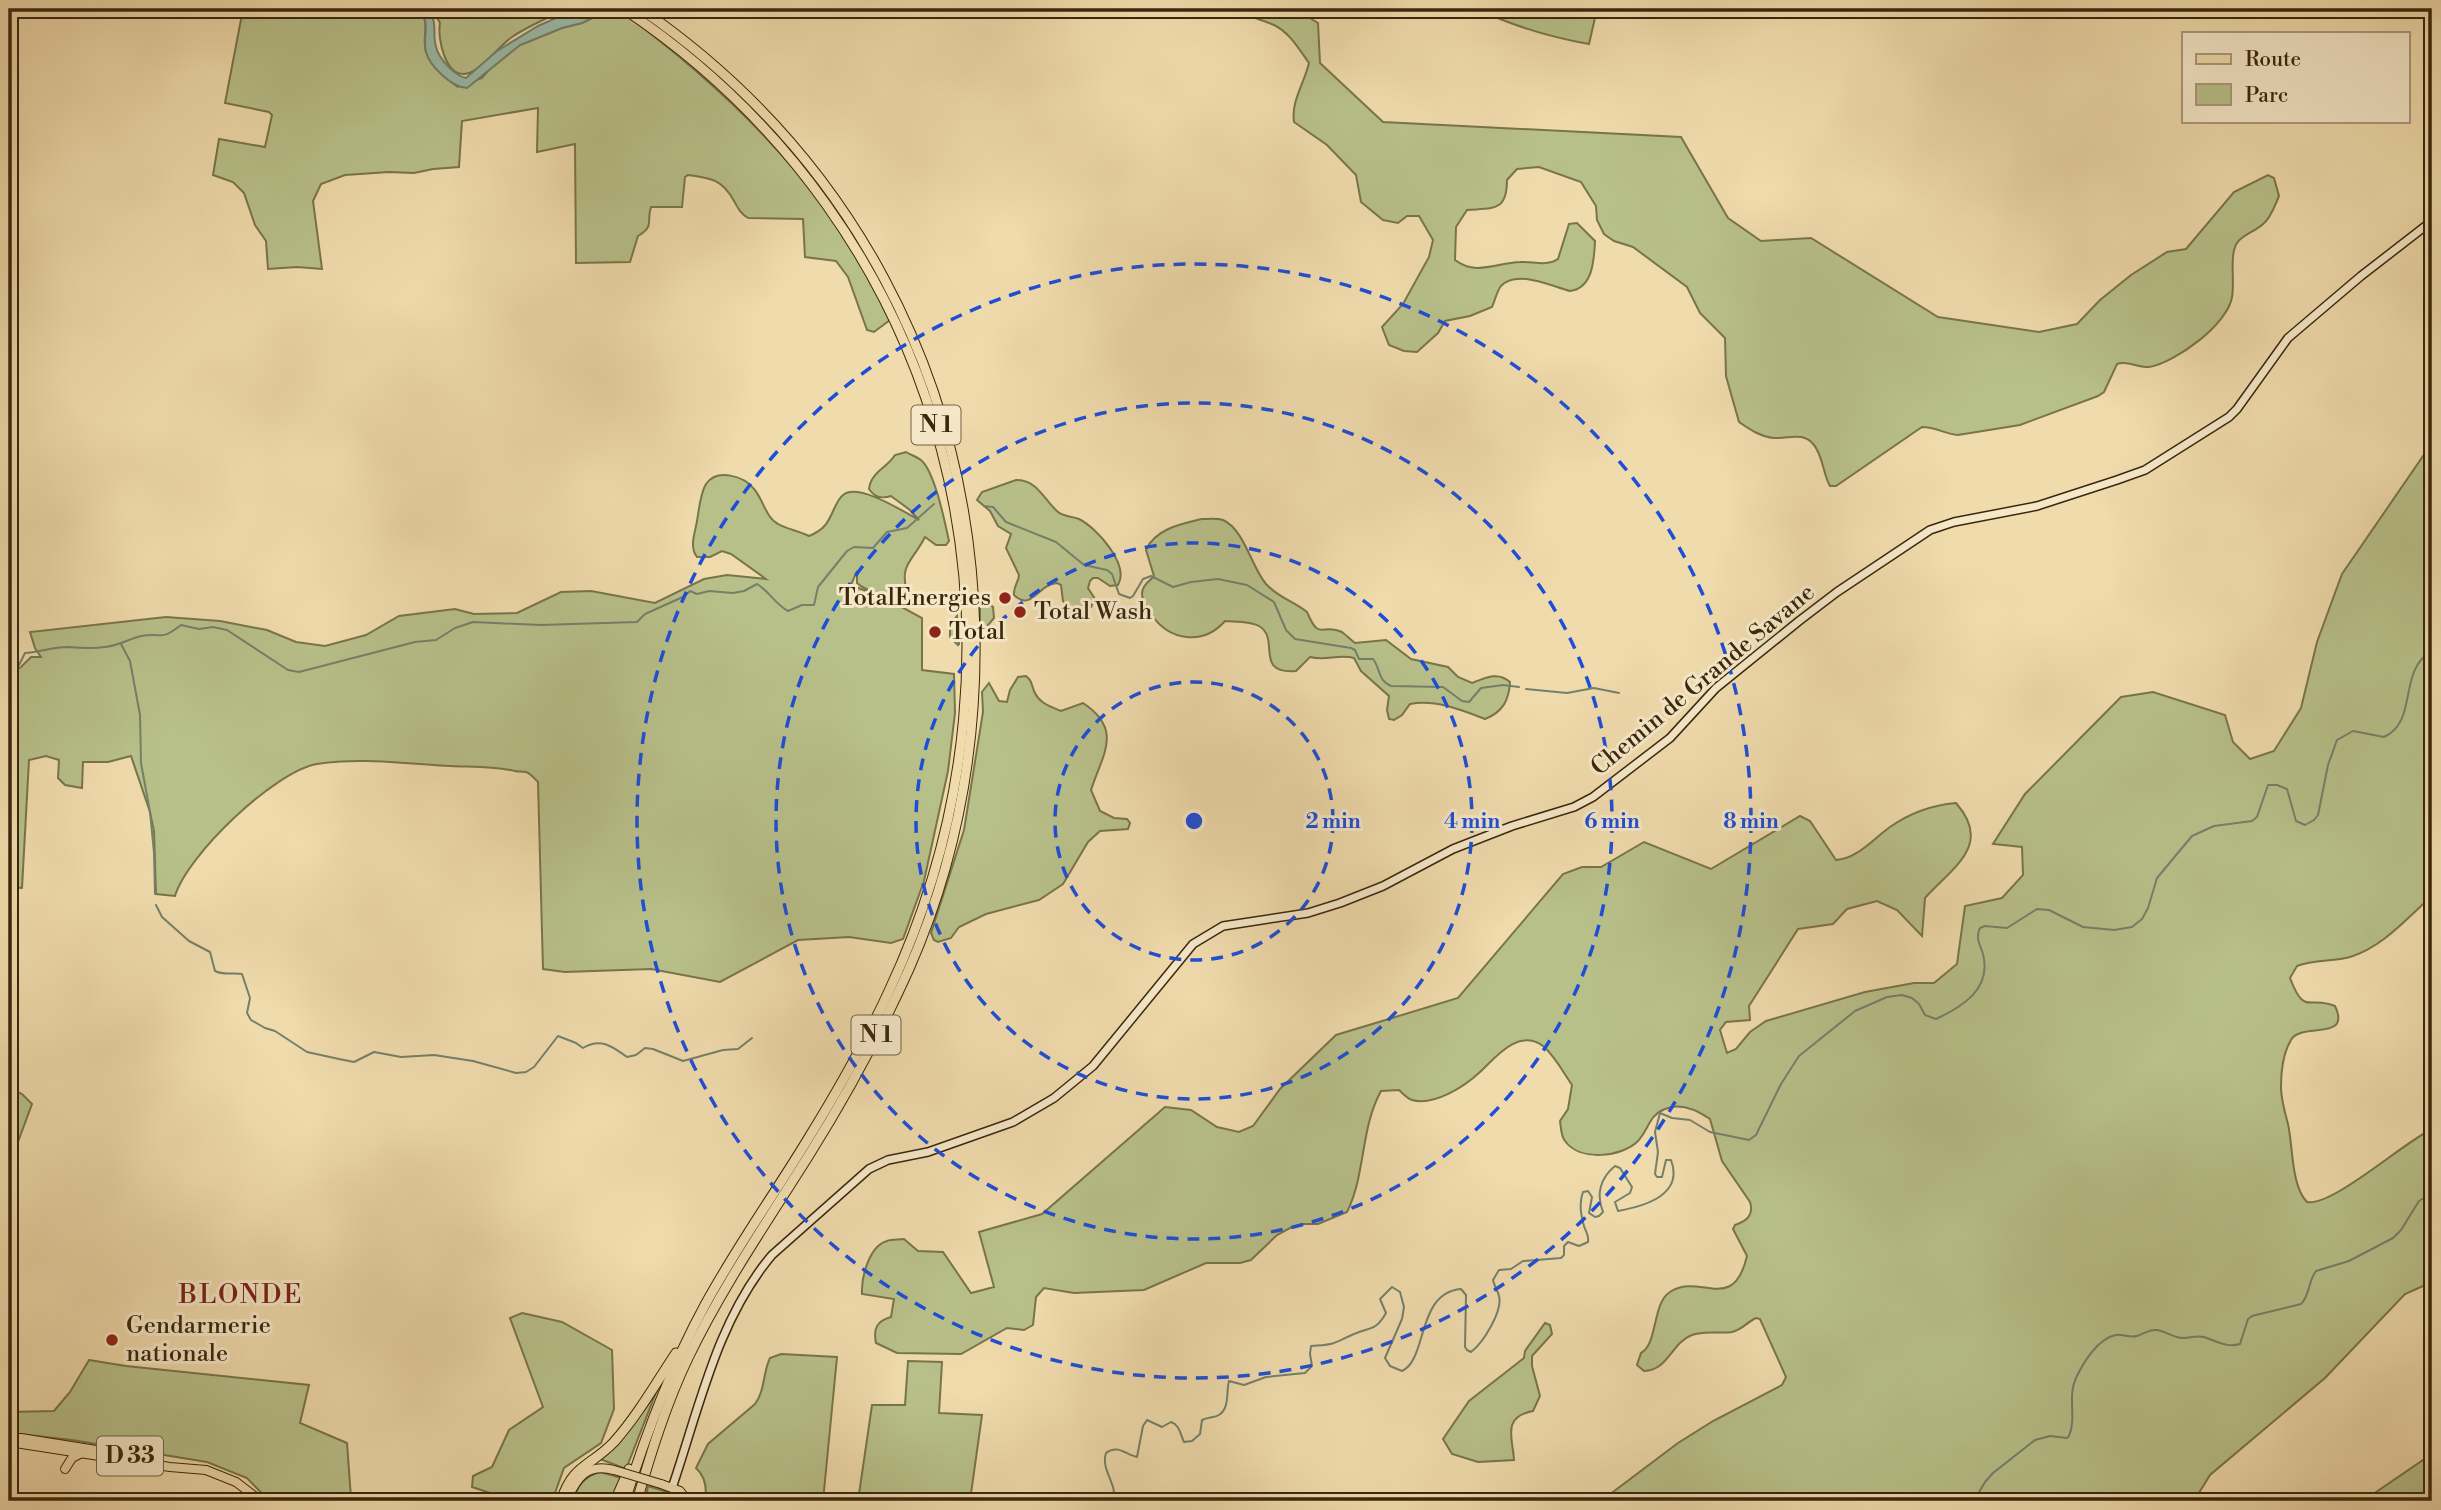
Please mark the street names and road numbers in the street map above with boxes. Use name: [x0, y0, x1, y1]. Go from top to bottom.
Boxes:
road number: N 1: [912, 406, 960, 444]
street label: Chemin de Grande Savane: [1585, 578, 1821, 782]
road number: N 1: [852, 1016, 900, 1054]
road number: D 33: [97, 1436, 163, 1476]

